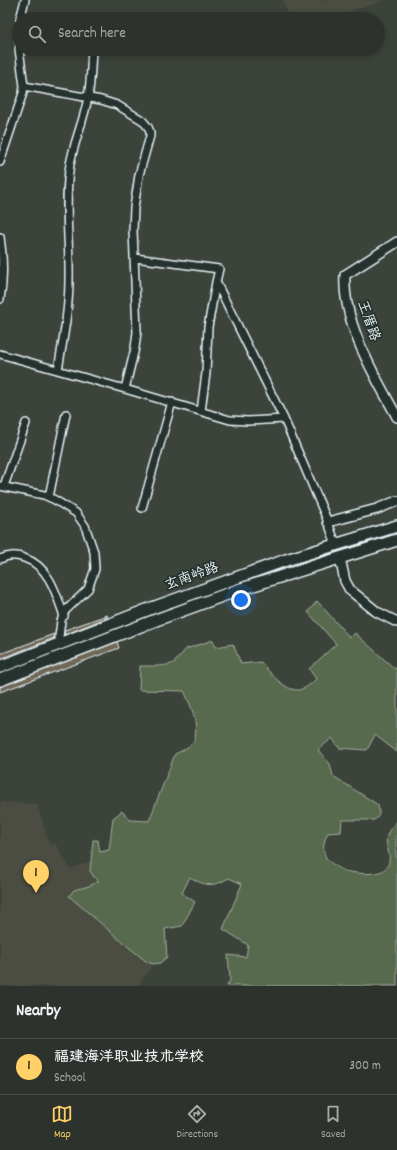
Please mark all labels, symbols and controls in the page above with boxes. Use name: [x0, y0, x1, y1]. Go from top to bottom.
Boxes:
search box: [12, 12, 385, 56]
icon: search: [26, 23, 48, 45]
text: Search here: [58, 23, 126, 45]
street label: 王厝路: [352, 298, 384, 344]
street label: 玄南岭路: [162, 558, 222, 596]
your location: [231, 590, 251, 610]
pin: 1: [23, 860, 49, 893]
text: Nearby: [16, 1000, 60, 1024]
text: 福建海洋职业技术学校: [54, 1047, 204, 1069]
text: 1: [28, 1057, 30, 1076]
text: 300 m: [349, 1057, 381, 1076]
text: School: [54, 1069, 86, 1088]
tab: Map: [51, 1103, 73, 1143]
tab: Directions: [176, 1103, 218, 1143]
tab: Saved: [321, 1103, 346, 1143]

